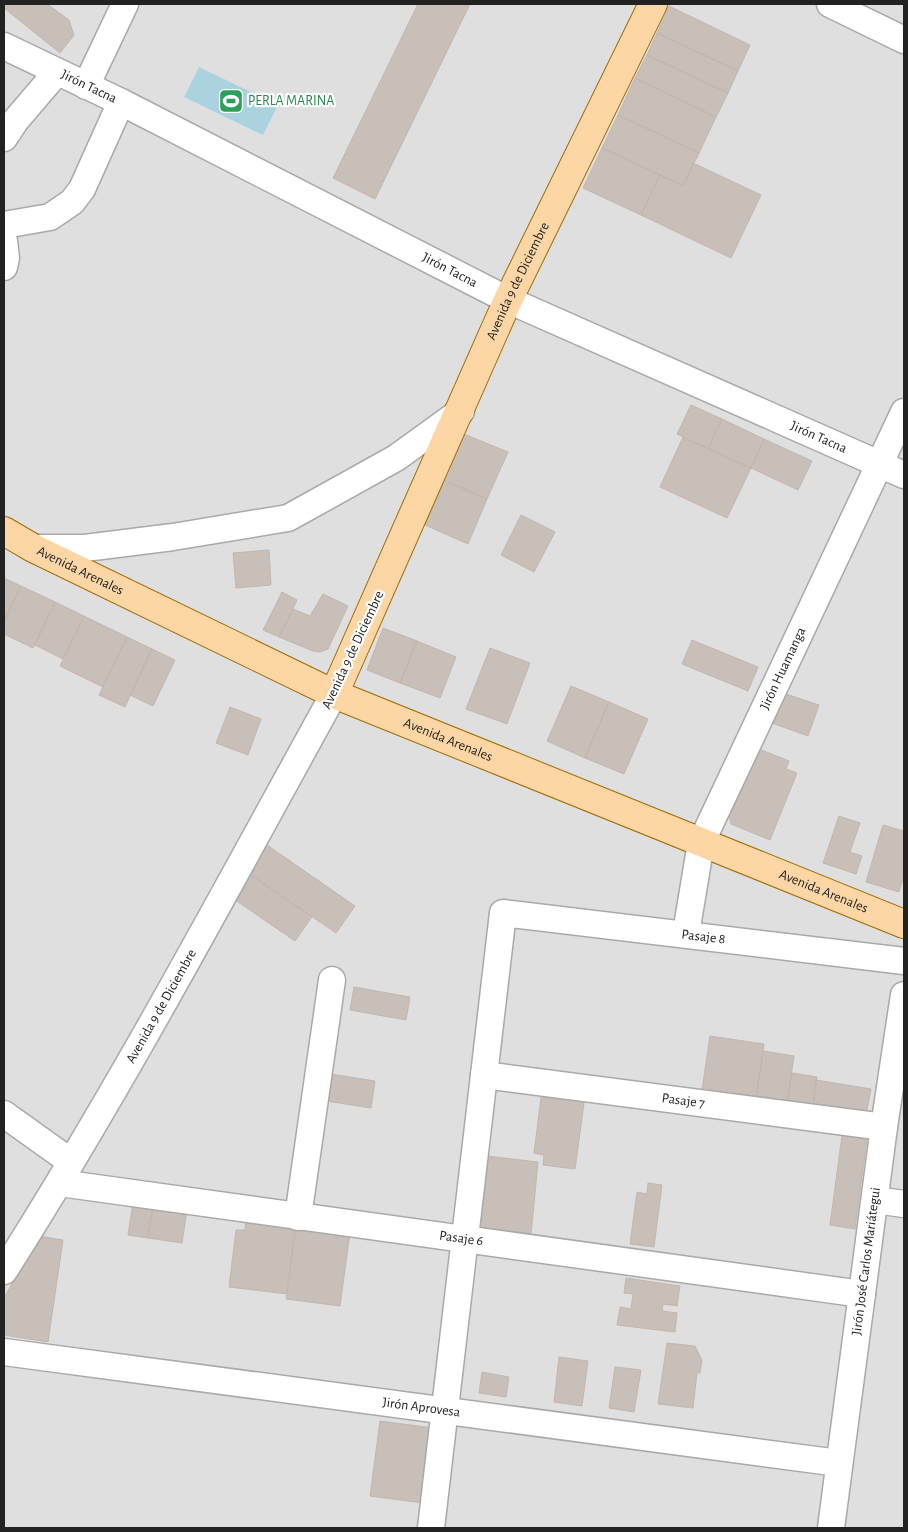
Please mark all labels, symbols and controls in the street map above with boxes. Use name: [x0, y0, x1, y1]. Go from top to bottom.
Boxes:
street label: Jirón Tacna: [59, 67, 119, 106]
sports icon: PERLA MARINA: [218, 88, 244, 114]
place label: PERLA MARINA: [248, 94, 334, 108]
street label: Avenida 9 de Diciembre: [484, 220, 552, 342]
street label: Jirón Tacna: [420, 250, 480, 290]
street label: Jirón Tacna: [788, 419, 849, 456]
street label: Avenida Arenales: [35, 544, 126, 598]
street label: Avenida 9 de Diciembre: [320, 589, 386, 711]
street label: Jirón Huamanga: [758, 625, 809, 712]
street label: Avenida Arenales: [401, 716, 494, 764]
street label: Avenida Arenales: [777, 867, 870, 916]
street label: Pasaje 8: [681, 927, 726, 947]
street label: Avenida 9 de Diciembre: [124, 947, 199, 1066]
street label: Pasaje 7: [661, 1091, 706, 1111]
street label: Jirón José Carlos Mariátegui: [850, 1187, 883, 1336]
street label: Pasaje 6: [438, 1229, 484, 1248]
street label: Jirón Aprovesa: [382, 1395, 462, 1420]

